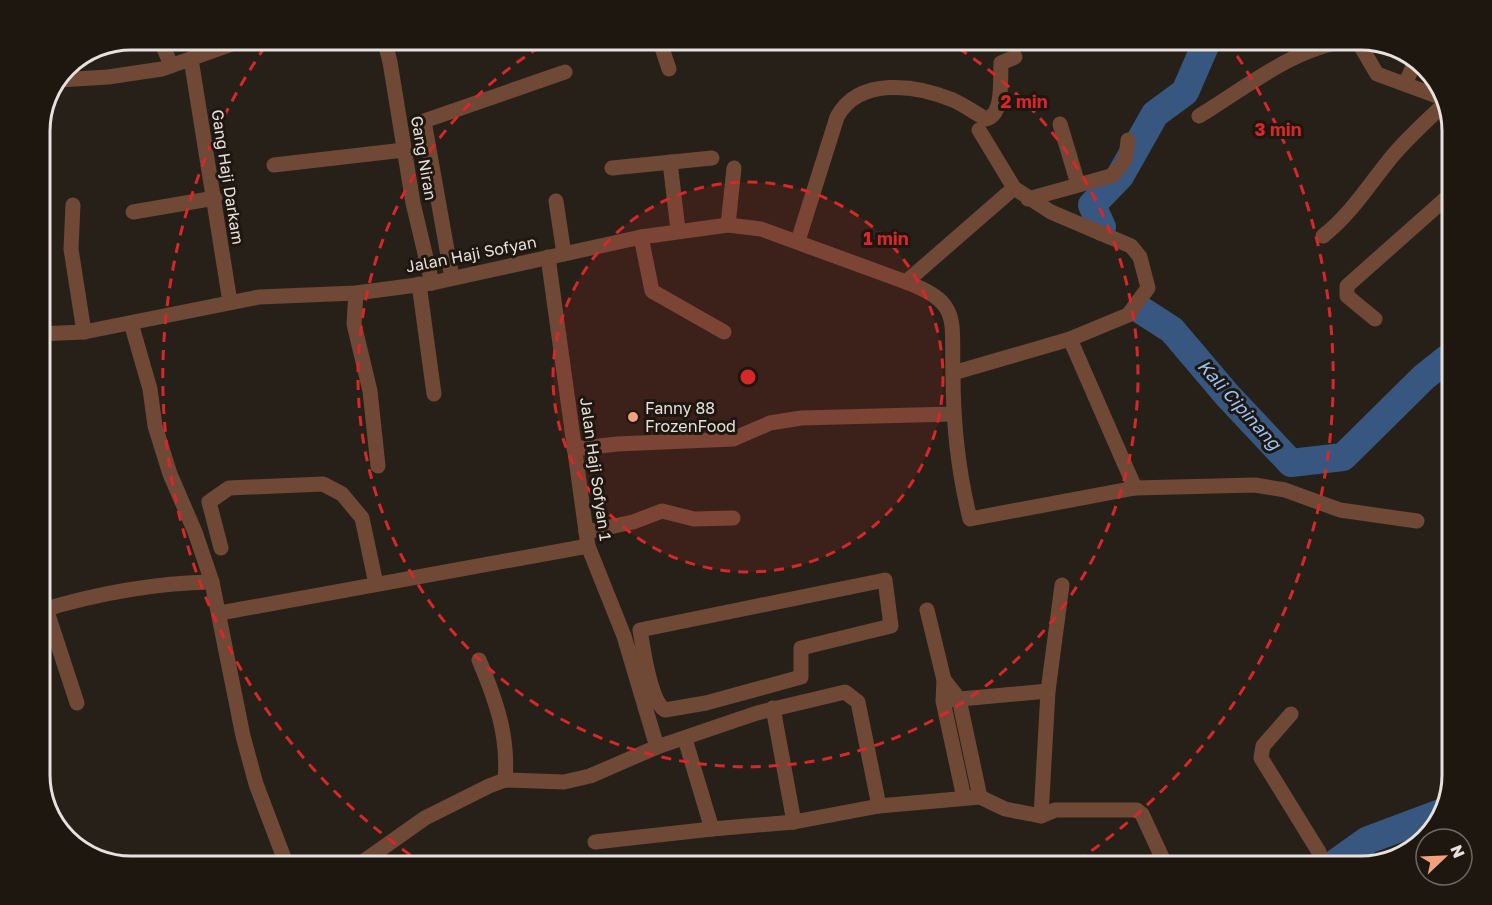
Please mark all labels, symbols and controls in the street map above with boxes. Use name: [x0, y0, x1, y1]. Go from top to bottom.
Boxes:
text: 2 min: [1000, 90, 1048, 112]
street label: Gang Haji Darkam: [207, 108, 249, 246]
street label: Gang Niran: [407, 114, 441, 202]
text: 3 min: [1254, 118, 1302, 140]
text: 1 min: [863, 227, 909, 249]
street label: Jalan Haji Sofyan: [404, 232, 538, 276]
water label: Kali Cipinang: [1193, 355, 1287, 455]
centre of rings: [738, 367, 758, 387]
street label: Jalan Haji Sofyan 1: [576, 396, 616, 542]
place label: Fanny 88 FrozenFood: [645, 398, 736, 436]
marker: Fanny 88 FrozenFood: [626, 410, 640, 424]
north arrow: [1414, 827, 1474, 887]
text: N: [1446, 842, 1469, 861]

